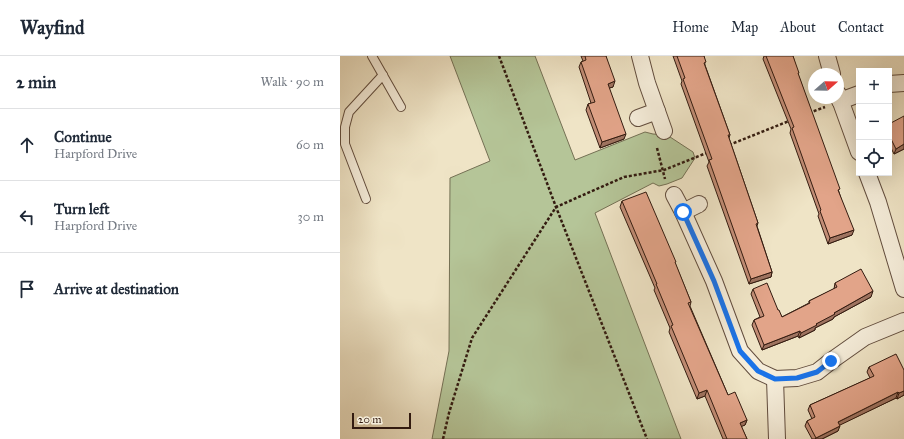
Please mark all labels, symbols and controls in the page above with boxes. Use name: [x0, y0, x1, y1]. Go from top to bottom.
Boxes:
text: Wayfind: [20, 16, 85, 39]
text: Home: [672, 19, 709, 36]
text: Map: [731, 19, 758, 36]
text: About: [780, 19, 816, 36]
text: Contact: [838, 19, 884, 36]
north arrow: [808, 68, 844, 104]
map controls: [856, 68, 892, 176]
button: +: [856, 68, 892, 104]
text: 2 min: [16, 72, 56, 93]
text: Walk · 90 m: [261, 74, 324, 90]
button: −: [856, 104, 892, 140]
text: Continue: [54, 128, 112, 146]
icon: ahead: [16, 134, 38, 156]
text: 60 m: [296, 137, 324, 153]
button: locate: [856, 140, 892, 176]
text: Harpford Drive: [54, 146, 137, 162]
text: Turn left: [54, 200, 110, 218]
route start: [674, 203, 692, 221]
icon: left: [16, 206, 38, 228]
text: 30 m: [298, 209, 324, 225]
text: Harpford Drive: [54, 218, 137, 234]
icon: arrive: [16, 278, 38, 300]
text: Arrive at destination: [54, 280, 179, 298]
route end: [822, 352, 840, 370]
scale bar: [352, 411, 411, 430]
text: 20 m: [358, 413, 381, 426]

